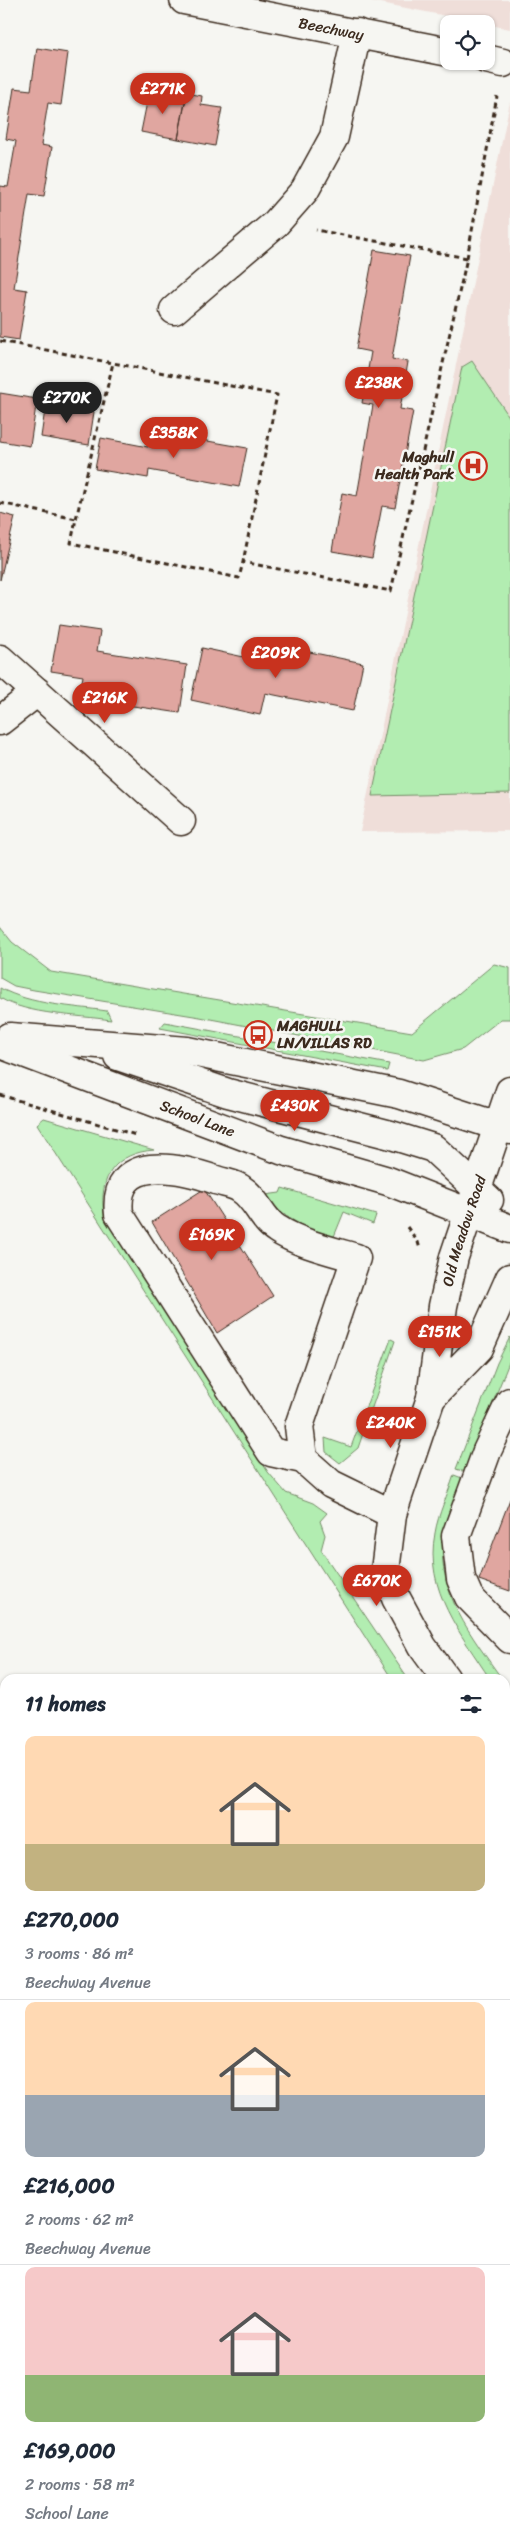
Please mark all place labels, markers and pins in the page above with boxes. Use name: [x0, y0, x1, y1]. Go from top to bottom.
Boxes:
pin: £271K: [128, 72, 198, 115]
pin: £238K: [344, 366, 414, 409]
pin: £270K: [32, 382, 102, 424]
pin: £358K: [139, 416, 209, 459]
place label: Maghull Health Park: [374, 444, 455, 487]
hospital icon: Maghull Health Park: [458, 451, 488, 481]
pin: £209K: [241, 636, 311, 679]
pin: £216K: [70, 682, 140, 724]
place label: MAGHULL LN/VILLAS RD: [276, 1013, 372, 1056]
bus stop icon: MAGHULL LN/VILLAS RD: [243, 1020, 273, 1050]
pin: £430K: [260, 1090, 330, 1132]
pin: £169K: [177, 1218, 247, 1261]
pin: £151K: [405, 1316, 475, 1358]
pin: £240K: [356, 1406, 426, 1449]
pin: £670K: [342, 1564, 412, 1607]

